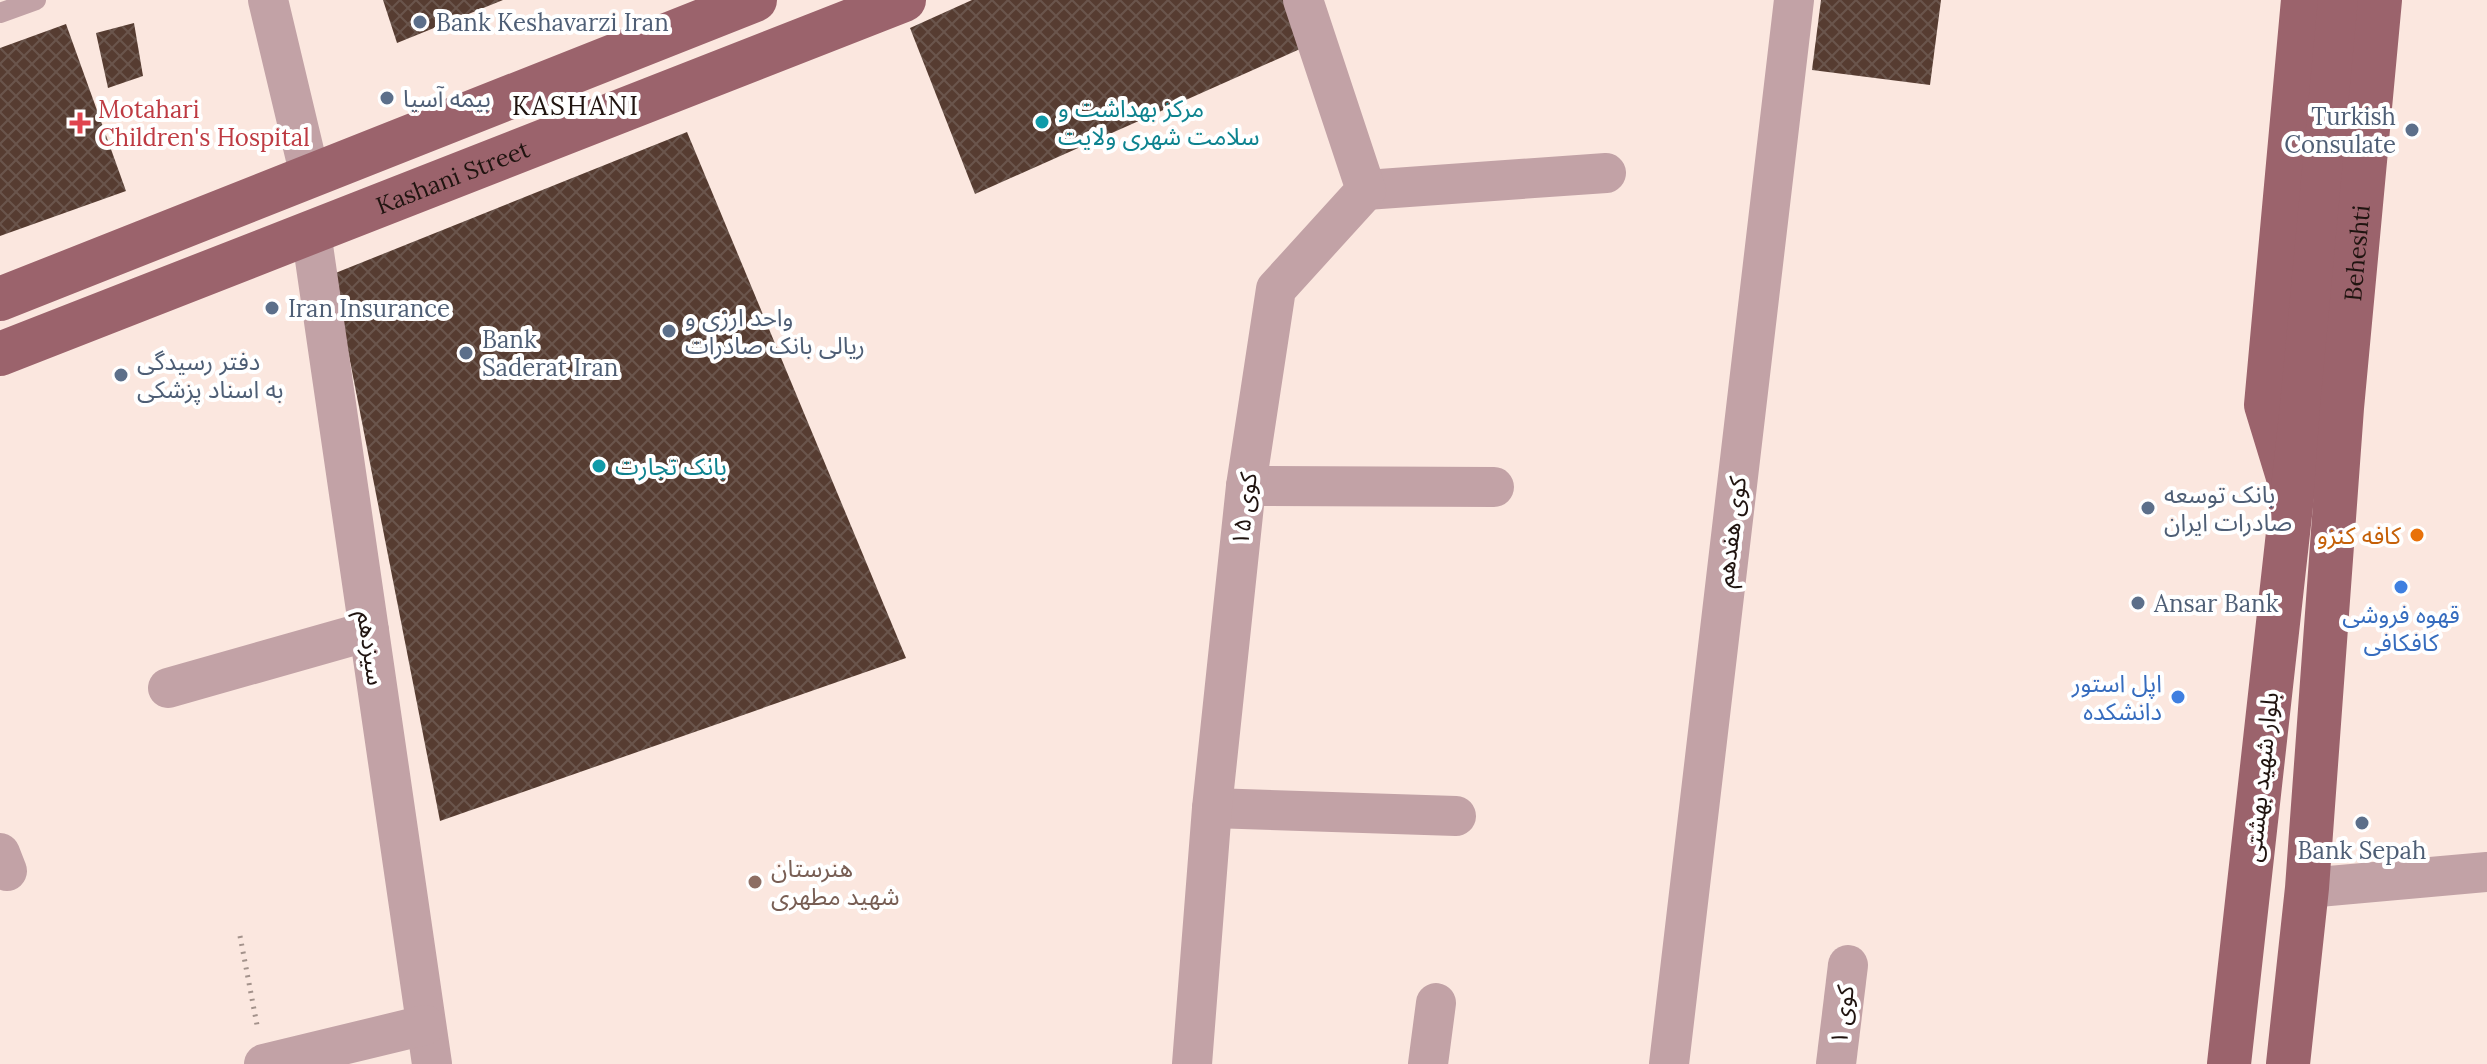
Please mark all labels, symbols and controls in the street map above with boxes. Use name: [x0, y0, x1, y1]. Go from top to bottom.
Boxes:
place label: Bank Keshavarzi Iran: [436, 7, 669, 38]
marker: Bank Keshavarzi Iran: [411, 13, 429, 31]
place label: بیمه آسیا: [403, 83, 491, 114]
marker: بیمه آسیا: [378, 89, 396, 107]
district label: KASHANI: [512, 89, 640, 122]
place label: مرکز بهداشت و سلامت شهری ولایت: [1058, 93, 1259, 152]
place label: Motahari Children's Hospital: [98, 94, 310, 153]
place label: Turkish Consulate: [2284, 101, 2396, 160]
marker: Motahari Children's Hospital: [69, 112, 91, 134]
marker: مرکز بهداشت و سلامت شهری ولایت: [1033, 113, 1051, 131]
marker: Turkish Consulate: [2403, 121, 2421, 139]
street label: Kashani Street: [371, 132, 534, 221]
street label: Beheshti: [2337, 203, 2376, 303]
place label: Iran Insurance: [288, 293, 450, 324]
marker: Iran Insurance: [263, 299, 281, 317]
place label: واحد ارزی و ریالی بانک صادرات: [685, 302, 865, 361]
marker: واحد ارزی و ریالی بانک صادرات: [660, 322, 678, 340]
place label: Bank Saderat Iran: [482, 324, 618, 383]
marker: Bank Saderat Iran: [457, 344, 475, 362]
place label: دفتر رسیدگی به اسناد پزشکی: [137, 346, 284, 405]
marker: دفتر رسیدگی به اسناد پزشکی: [112, 366, 130, 384]
place label: بانک تجارت: [615, 451, 727, 482]
marker: بانک تجارت: [590, 457, 608, 475]
street label: کوی ۱۵: [1224, 470, 1264, 547]
street label: کوی هفدهم: [1709, 474, 1755, 589]
place label: بانک توسعه صادرات ایران: [2164, 479, 2292, 538]
marker: بانک توسعه صادرات ایران: [2139, 499, 2157, 517]
place label: کافه کنزو: [2317, 520, 2402, 551]
marker: کافه کنزو: [2408, 526, 2426, 544]
marker: قهوه فروشی کافکافی: [2392, 578, 2410, 596]
place label: Ansar Bank: [2153, 588, 2279, 619]
marker: Ansar Bank: [2129, 594, 2147, 612]
place label: قهوه فروشی کافکافی: [2342, 599, 2460, 658]
street label: سیزدهم: [348, 609, 392, 688]
place label: اپل استور دانشکده: [2071, 668, 2162, 727]
marker: اپل استور دانشکده: [2169, 688, 2187, 706]
street label: بلوار شهید بهشتی: [2237, 691, 2285, 863]
marker: Bank Sepah: [2353, 814, 2371, 832]
place label: Bank Sepah: [2298, 835, 2426, 866]
place label: هنرستان شهید مطهری: [771, 853, 900, 912]
marker: هنرستان شهید مطهری: [746, 873, 764, 891]
street label: کوی ۱: [1823, 982, 1861, 1046]

